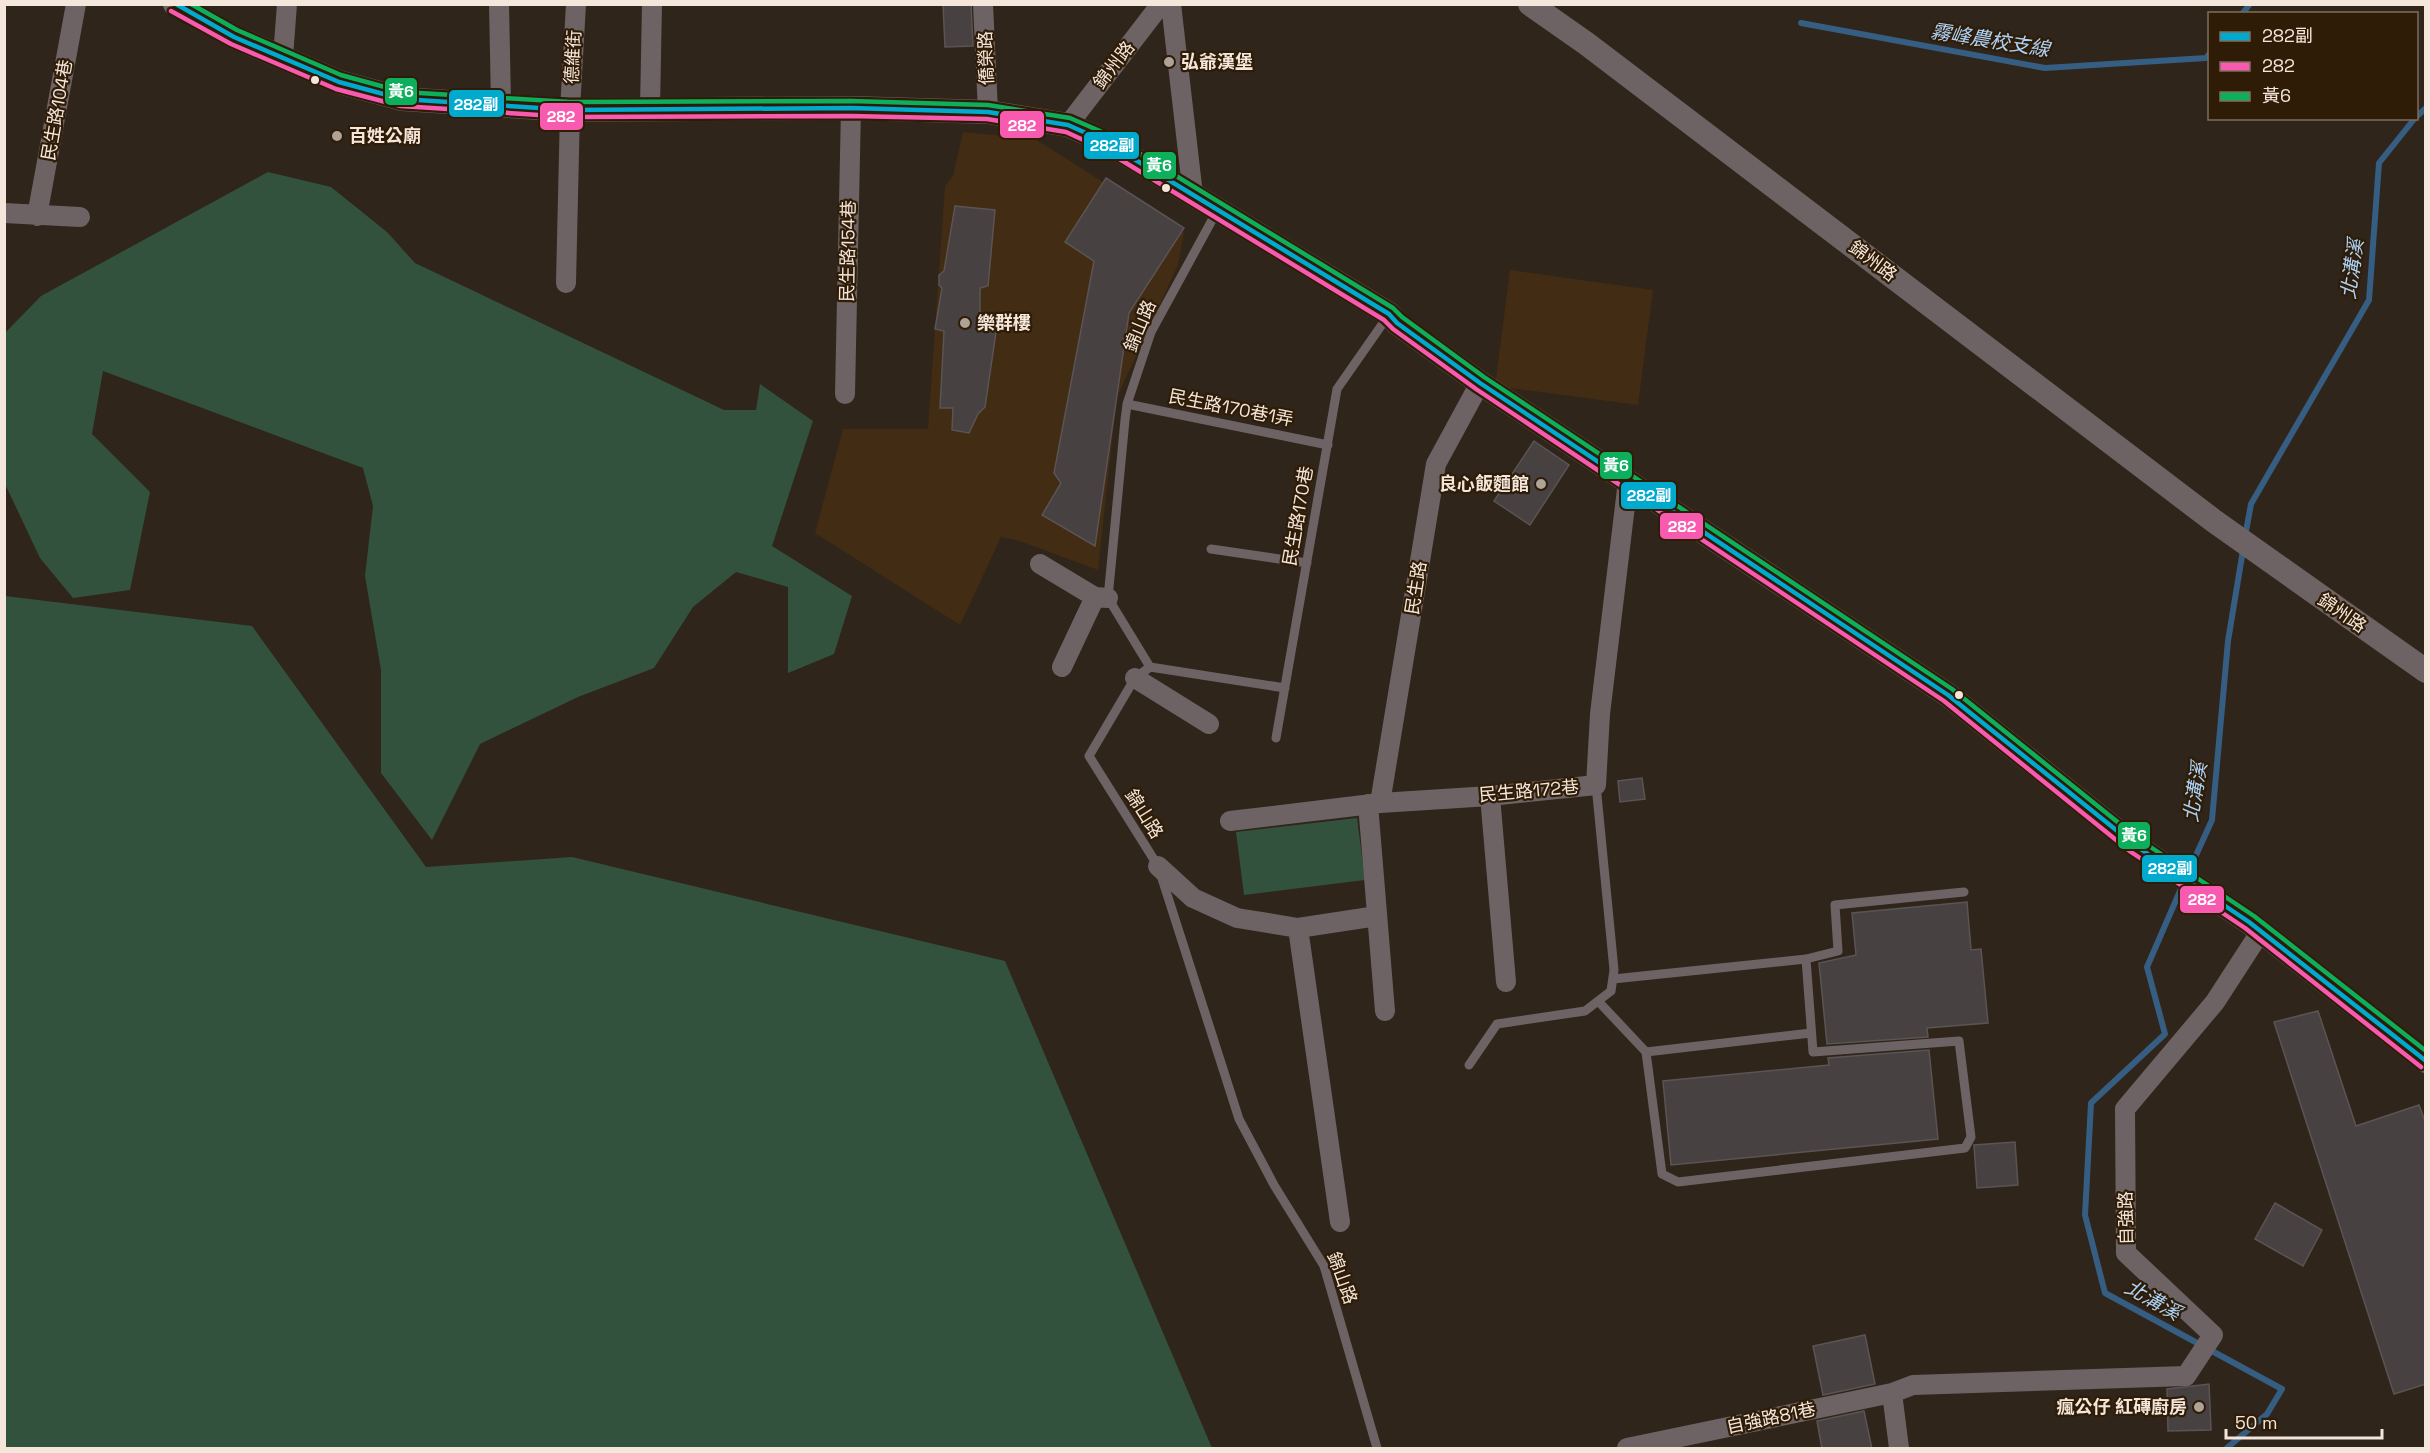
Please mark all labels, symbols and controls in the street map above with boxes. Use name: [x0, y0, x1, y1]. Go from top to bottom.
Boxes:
legend: [2208, 12, 2418, 120]
water label: 霧峰農校支線: [1929, 18, 2053, 63]
text: 282副: [2262, 24, 2313, 47]
street label: 德維街: [560, 29, 585, 85]
street label: 僑榮路: [973, 31, 998, 85]
street label: 錦州路: [1088, 36, 1139, 93]
place label: 弘爺漢堡: [1181, 50, 1253, 73]
text: 282: [2262, 54, 2295, 77]
marker: 弘爺漢堡: [1162, 55, 1176, 69]
street label: 民生路104巷: [36, 58, 77, 162]
unlabelled marker: [309, 74, 321, 86]
line badge: 黃6: [384, 77, 418, 106]
text: 黃6: [388, 81, 414, 102]
text: 黃6: [2262, 84, 2291, 107]
line badge: 282副: [448, 89, 505, 118]
text: 282副: [454, 94, 498, 115]
line badge: 282: [539, 102, 584, 131]
text: 282: [547, 106, 575, 127]
line badge: 282: [999, 110, 1045, 139]
text: 282: [1008, 115, 1036, 136]
place label: 百姓公廟: [349, 124, 421, 147]
marker: 百姓公廟: [330, 129, 344, 143]
line badge: 282副: [1083, 131, 1140, 160]
text: 282副: [1090, 135, 1134, 156]
line badge: 黃6: [1142, 151, 1177, 180]
text: 黃6: [1146, 155, 1172, 176]
unlabelled marker: [1160, 182, 1172, 194]
street label: 民生路154巷: [835, 200, 860, 302]
street label: 錦州路: [1845, 235, 1902, 286]
water label: 北溝溪: [2335, 235, 2369, 301]
street label: 錦山路: [1118, 296, 1161, 355]
place label: 樂群樓: [977, 311, 1031, 334]
marker: 樂群樓: [958, 316, 972, 330]
street label: 民生路170巷1弄: [1167, 384, 1295, 431]
line badge: 黃6: [1599, 451, 1633, 480]
text: 黃6: [1603, 455, 1629, 476]
street label: 民生路170巷: [1277, 464, 1318, 568]
place label: 良心飯麵館: [1439, 472, 1529, 495]
marker: 良心飯麵館: [1534, 477, 1548, 491]
line badge: 282副: [1620, 481, 1677, 510]
text: 282副: [1627, 485, 1671, 506]
line badge: 282: [1659, 512, 1704, 540]
text: 282: [1668, 516, 1696, 537]
street label: 民生路: [1400, 559, 1431, 616]
street label: 錦州路: [2314, 588, 2371, 637]
unlabelled marker: [1953, 689, 1965, 701]
water label: 北溝溪: [2177, 757, 2213, 824]
street label: 民生路172巷: [1478, 775, 1580, 806]
street label: 錦山路: [1120, 785, 1168, 843]
line badge: 黃6: [2117, 821, 2151, 850]
text: 黃6: [2121, 825, 2147, 846]
line badge: 282副: [2141, 854, 2198, 883]
text: 282副: [2148, 858, 2192, 879]
line badge: 282: [2179, 885, 2225, 914]
text: 282: [2188, 889, 2216, 910]
street label: 自強路: [2114, 1191, 2137, 1245]
street label: 錦山路: [1322, 1249, 1363, 1307]
water label: 北溝溪: [2120, 1274, 2188, 1327]
place label: 瘋公仔 紅磚廚房: [2056, 1395, 2187, 1418]
street label: 自強路81巷: [1724, 1397, 1818, 1438]
marker: 瘋公仔 紅磚廚房: [2192, 1400, 2206, 1414]
scale bar: [2226, 1402, 2382, 1440]
text: 50 m: [2235, 1411, 2277, 1434]

